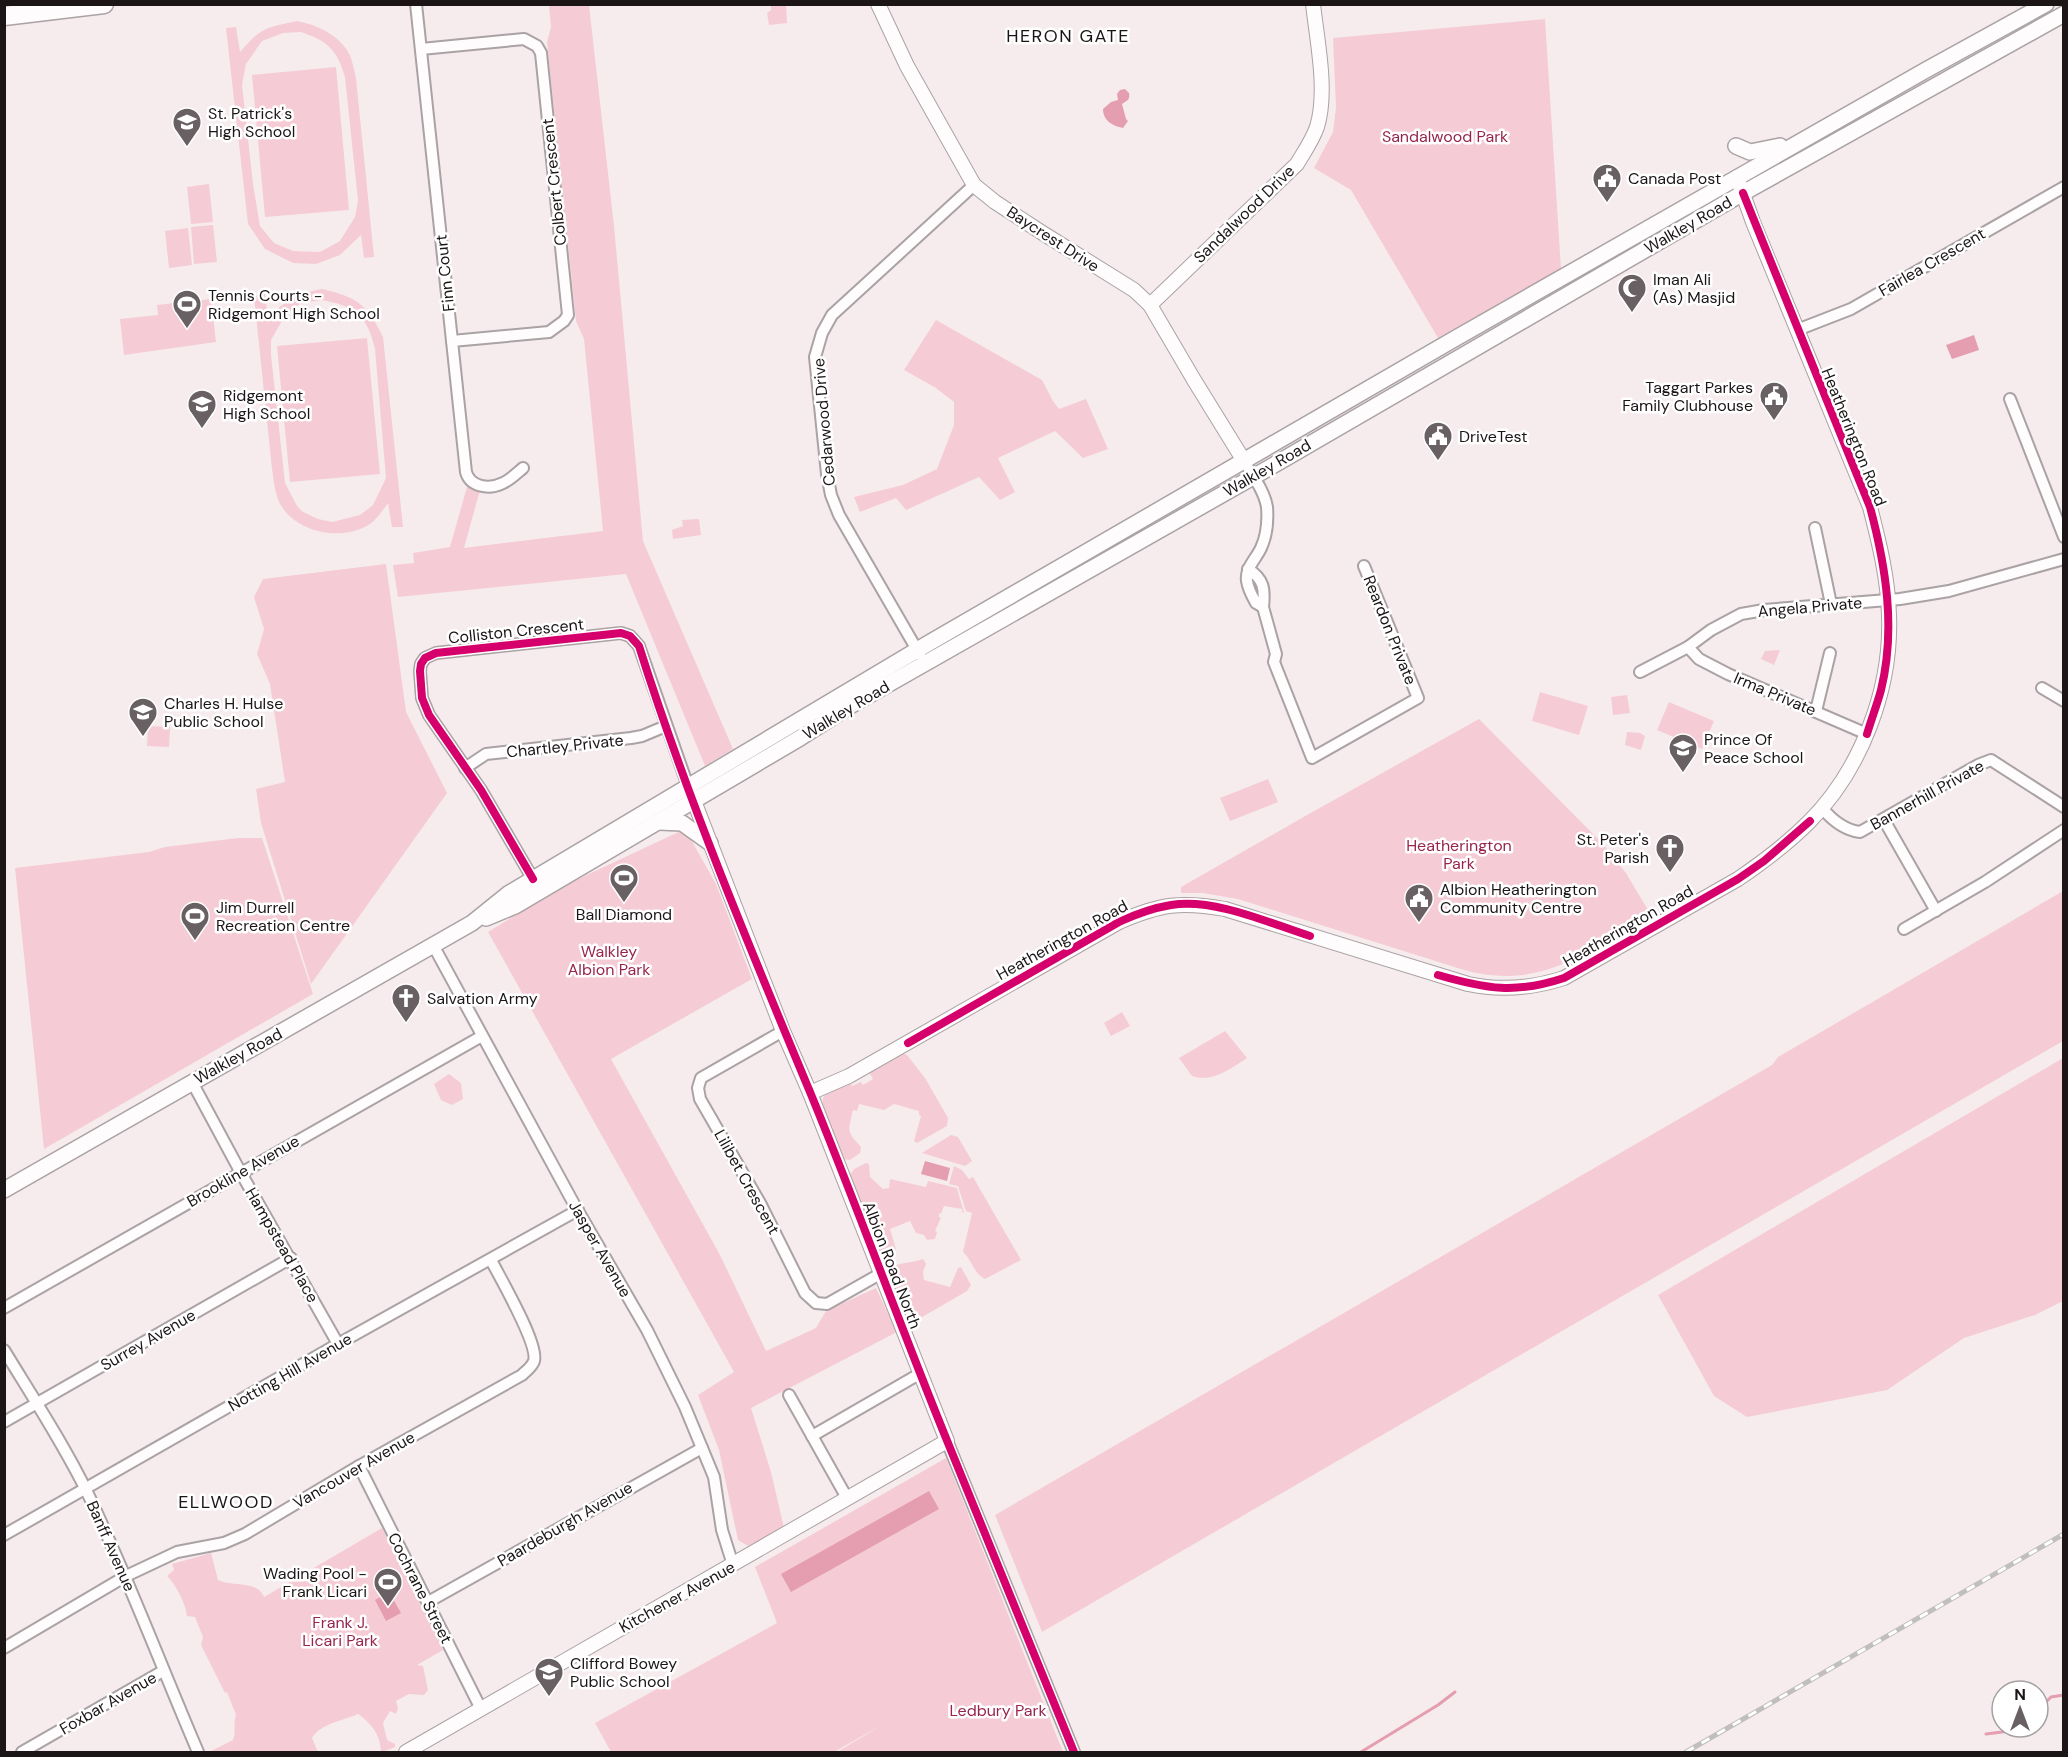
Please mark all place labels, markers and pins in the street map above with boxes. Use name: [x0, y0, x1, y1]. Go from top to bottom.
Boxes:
place label: St. Patrick's High School: [208, 103, 295, 142]
school or university icon: St. Patrick's High School: [171, 106, 203, 148]
public building icon: Canada Post: [1591, 162, 1623, 204]
place label: Canada Post: [1628, 168, 1721, 189]
place label: Iman Ali (As) Masjid: [1653, 269, 1735, 308]
mosque icon: Iman Ali (As) Masjid: [1616, 272, 1648, 314]
place label: Tennis Courts - Ridgemont High School: [208, 285, 380, 324]
sports icon: Tennis Courts - Ridgemont High School: [171, 288, 203, 330]
place label: Taggart Parkes Family Clubhouse: [1622, 377, 1753, 416]
public building icon: Taggart Parkes Family Clubhouse: [1758, 380, 1790, 422]
place label: Ridgemont High School: [223, 385, 310, 424]
school or university icon: Ridgemont High School: [186, 388, 218, 430]
public building icon: DriveTest: [1422, 420, 1454, 462]
place label: DriveTest: [1459, 426, 1527, 447]
place label: Charles H. Hulse Public School: [164, 693, 283, 732]
school or university icon: Charles H. Hulse Public School: [127, 696, 159, 738]
place label: Prince Of Peace School: [1704, 729, 1803, 768]
school or university icon: Prince Of Peace School: [1667, 732, 1699, 774]
place label: St. Peter's Parish: [1577, 829, 1649, 868]
church icon: St. Peter's Parish: [1654, 832, 1686, 874]
sports icon: Ball Diamond: [608, 862, 640, 904]
place label: Albion Heatherington Community Centre: [1440, 879, 1597, 918]
public building icon: Albion Heatherington Community Centre: [1403, 882, 1435, 924]
place label: Jim Durrell Recreation Centre: [216, 897, 350, 936]
sports icon: Jim Durrell Recreation Centre: [179, 900, 211, 942]
place label: Ball Diamond: [576, 904, 672, 925]
church icon: Salvation Army: [390, 982, 422, 1024]
place label: Salvation Army: [427, 988, 538, 1009]
place label: Wading Pool - Frank Licari: [263, 1563, 367, 1602]
sports icon: Wading Pool - Frank Licari: [372, 1566, 404, 1608]
place label: Clifford Bowey Public School: [570, 1653, 677, 1692]
school or university icon: Clifford Bowey Public School: [533, 1656, 565, 1698]

